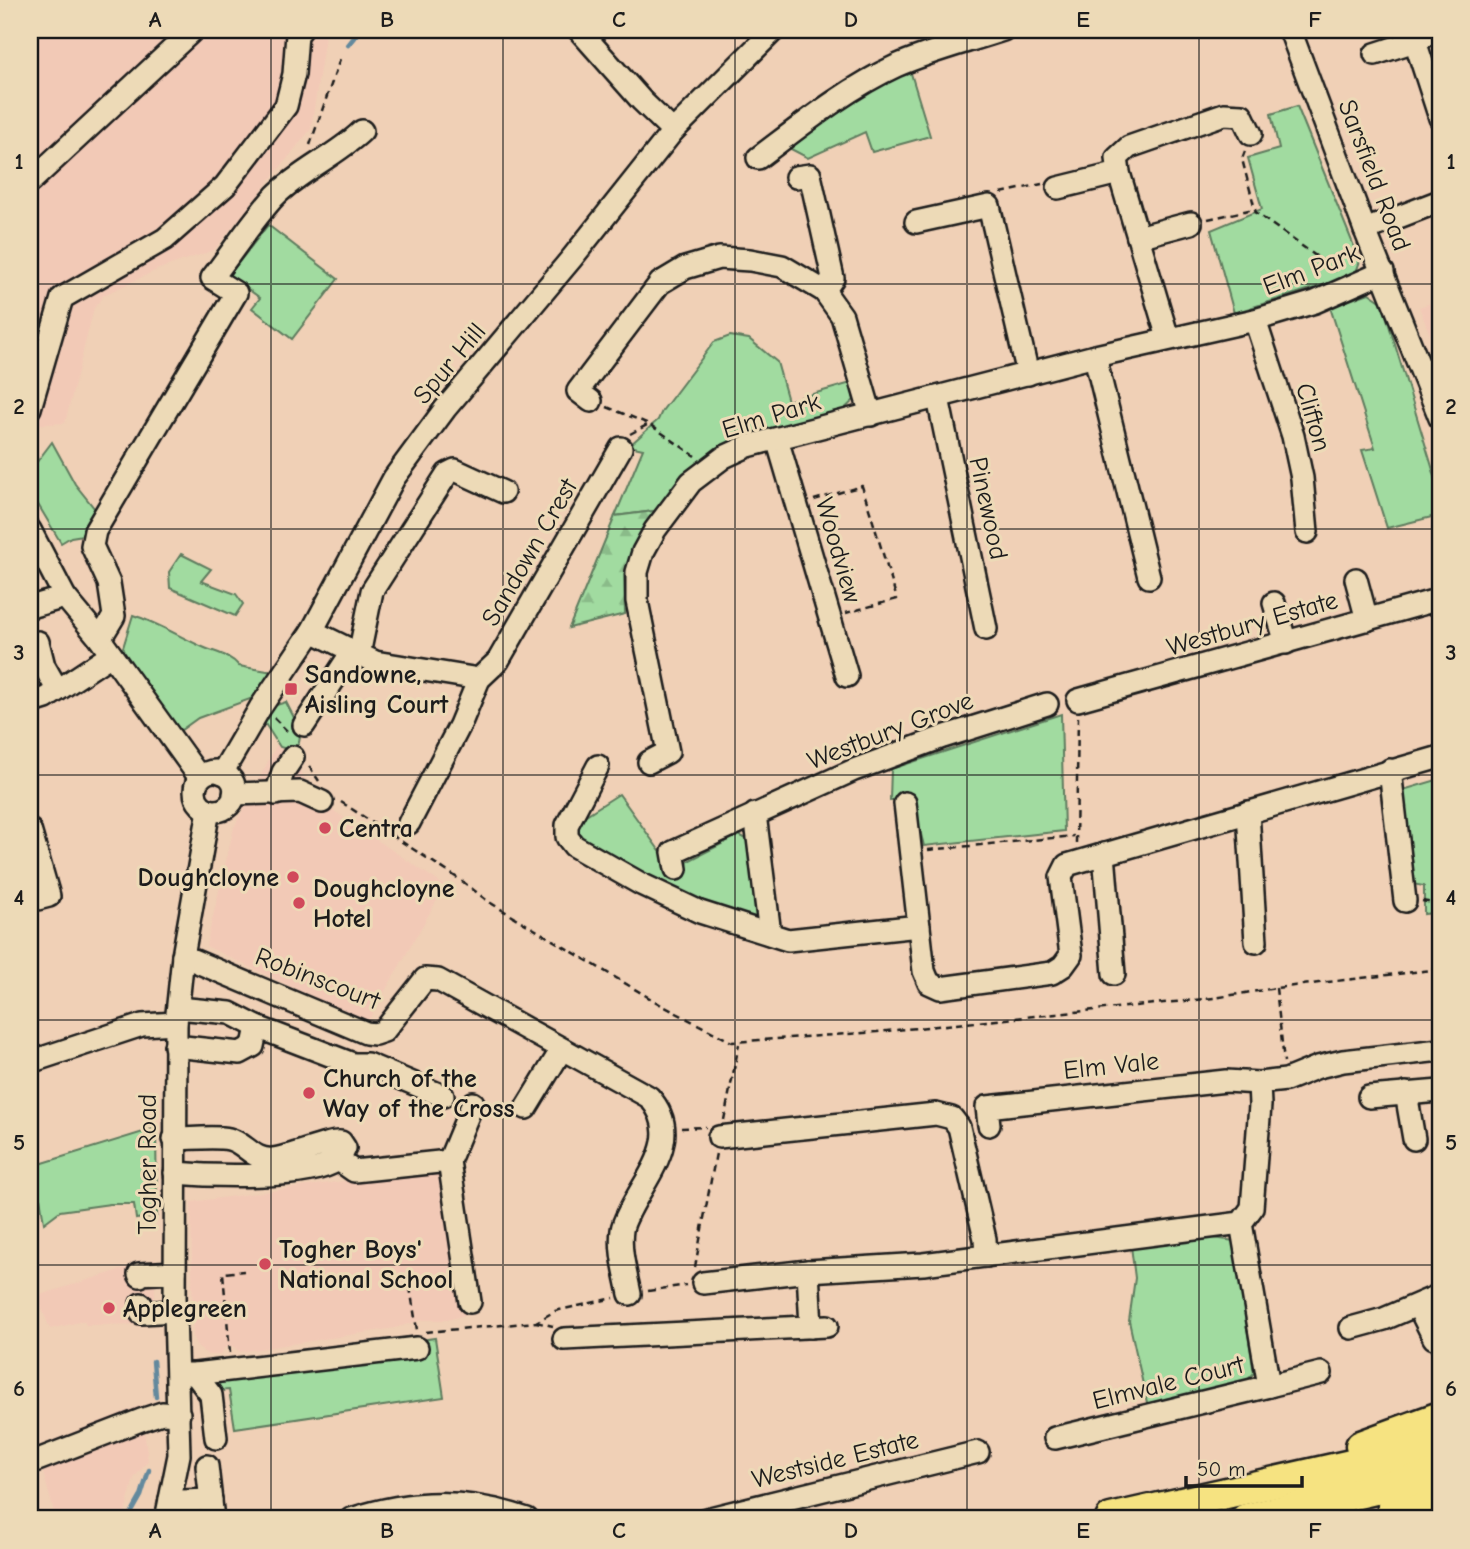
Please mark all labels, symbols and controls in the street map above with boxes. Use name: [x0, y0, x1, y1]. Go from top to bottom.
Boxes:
text: A: [149, 6, 162, 33]
text: B: [380, 6, 394, 33]
text: C: [612, 6, 626, 33]
text: D: [844, 6, 858, 33]
text: E: [1076, 6, 1090, 33]
text: F: [1308, 6, 1322, 33]
street label: Sarsfield Road: [1331, 95, 1417, 255]
text: 1: [14, 148, 24, 175]
text: 1: [1446, 148, 1456, 175]
street label: Elm Park: [1259, 238, 1364, 302]
street label: Spur Hill: [407, 317, 492, 410]
street label: Clifton: [1289, 380, 1337, 455]
street label: Elm Park: [718, 387, 825, 445]
text: 2: [13, 393, 25, 420]
text: 2: [1445, 393, 1457, 420]
street label: Pinewood: [963, 454, 1014, 562]
street label: Sandown Crest: [476, 472, 585, 632]
street label: Woodview: [809, 494, 867, 607]
street label: Westbury Estate: [1163, 585, 1341, 663]
text: 3: [13, 639, 25, 666]
text: 3: [1445, 639, 1457, 666]
place label: Sandowne, Aisling Court: [305, 660, 449, 720]
marker: Sandowne, Aisling Court: [283, 681, 299, 697]
street label: Westbury Grove: [803, 686, 978, 776]
place label: Centra: [339, 814, 413, 844]
marker: Centra: [317, 820, 333, 836]
place label: Doughcloyne: [138, 863, 279, 893]
marker: Doughcloyne: [285, 869, 301, 885]
place label: Doughcloyne Hotel: [313, 874, 455, 934]
text: 4: [14, 884, 25, 911]
text: 4: [1446, 884, 1457, 911]
marker: Doughcloyne Hotel: [291, 895, 307, 911]
street label: Robinscourt: [251, 941, 386, 1017]
street label: Elm Vale: [1062, 1046, 1160, 1086]
place label: Church of the Way of the Cross: [323, 1064, 515, 1124]
marker: Church of the Way of the Cross: [301, 1085, 317, 1101]
street label: Togher Road: [133, 1094, 163, 1234]
text: 5: [13, 1129, 25, 1156]
text: 5: [1445, 1129, 1457, 1156]
place label: Togher Boys' National School: [279, 1235, 453, 1295]
marker: Togher Boys' National School: [257, 1256, 273, 1272]
place label: Applegreen: [123, 1294, 247, 1324]
marker: Applegreen: [101, 1300, 117, 1316]
street label: Elmvale Court: [1090, 1349, 1248, 1416]
text: 6: [13, 1375, 25, 1402]
text: 6: [1445, 1375, 1457, 1402]
street label: Westside Estate: [749, 1425, 922, 1495]
scale bar: [1186, 1444, 1302, 1488]
text: 50 m: [1197, 1457, 1246, 1481]
text: A: [149, 1517, 162, 1544]
text: B: [380, 1517, 394, 1544]
text: C: [612, 1517, 626, 1544]
text: D: [844, 1517, 858, 1544]
text: E: [1076, 1517, 1090, 1544]
text: F: [1308, 1517, 1322, 1544]

